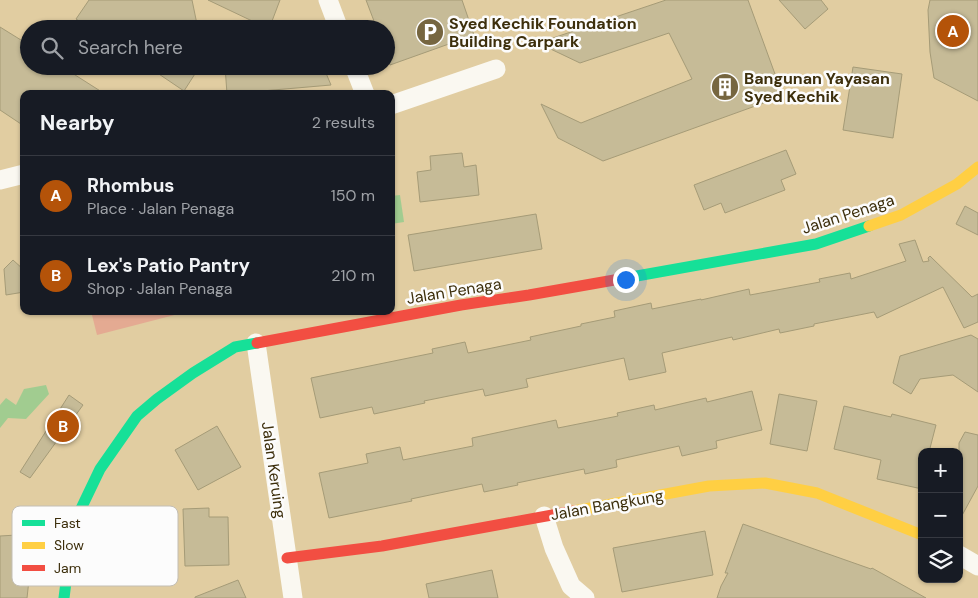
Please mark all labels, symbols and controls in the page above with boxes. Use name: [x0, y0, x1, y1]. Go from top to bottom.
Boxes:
pin: A: [937, 12, 969, 50]
place label: Syed Kechik Foundation Building Carpark: [449, 13, 637, 52]
parking icon: Syed Kechik Foundation Building Carpark: [415, 17, 445, 47]
search box: [20, 20, 395, 75]
icon: search: [38, 34, 66, 62]
text: Search here: [78, 35, 183, 60]
place label: Bangunan Yayasan Syed Kechik: [744, 68, 890, 107]
building icon: Bangunan Yayasan Syed Kechik: [710, 72, 740, 102]
text: Nearby: [40, 109, 114, 137]
text: 2 results: [312, 112, 375, 133]
text: Rhombus: [87, 173, 174, 198]
text: A: [50, 185, 62, 206]
text: 150 m: [331, 185, 375, 206]
street label: Jalan Penaga: [799, 189, 897, 239]
text: Place · Jalan Penaga: [87, 198, 234, 219]
text: Lex's Patio Pantry: [87, 253, 250, 278]
text: B: [51, 265, 61, 286]
text: 210 m: [331, 265, 375, 286]
your location: [613, 267, 639, 293]
street label: Jalan Penaga: [405, 273, 503, 309]
text: Shop · Jalan Penaga: [87, 278, 233, 299]
pin: B: [47, 407, 79, 445]
street label: Jalan Keruing: [257, 420, 291, 520]
map controls: [918, 448, 963, 583]
button: +: [918, 448, 963, 493]
street label: Jalan Bangkung: [549, 485, 665, 525]
button: −: [918, 493, 963, 538]
legend: [12, 506, 178, 586]
text: Fast: [54, 514, 81, 532]
text: Slow: [54, 536, 84, 554]
button: layers: [918, 538, 963, 583]
text: Jam: [54, 559, 81, 577]

